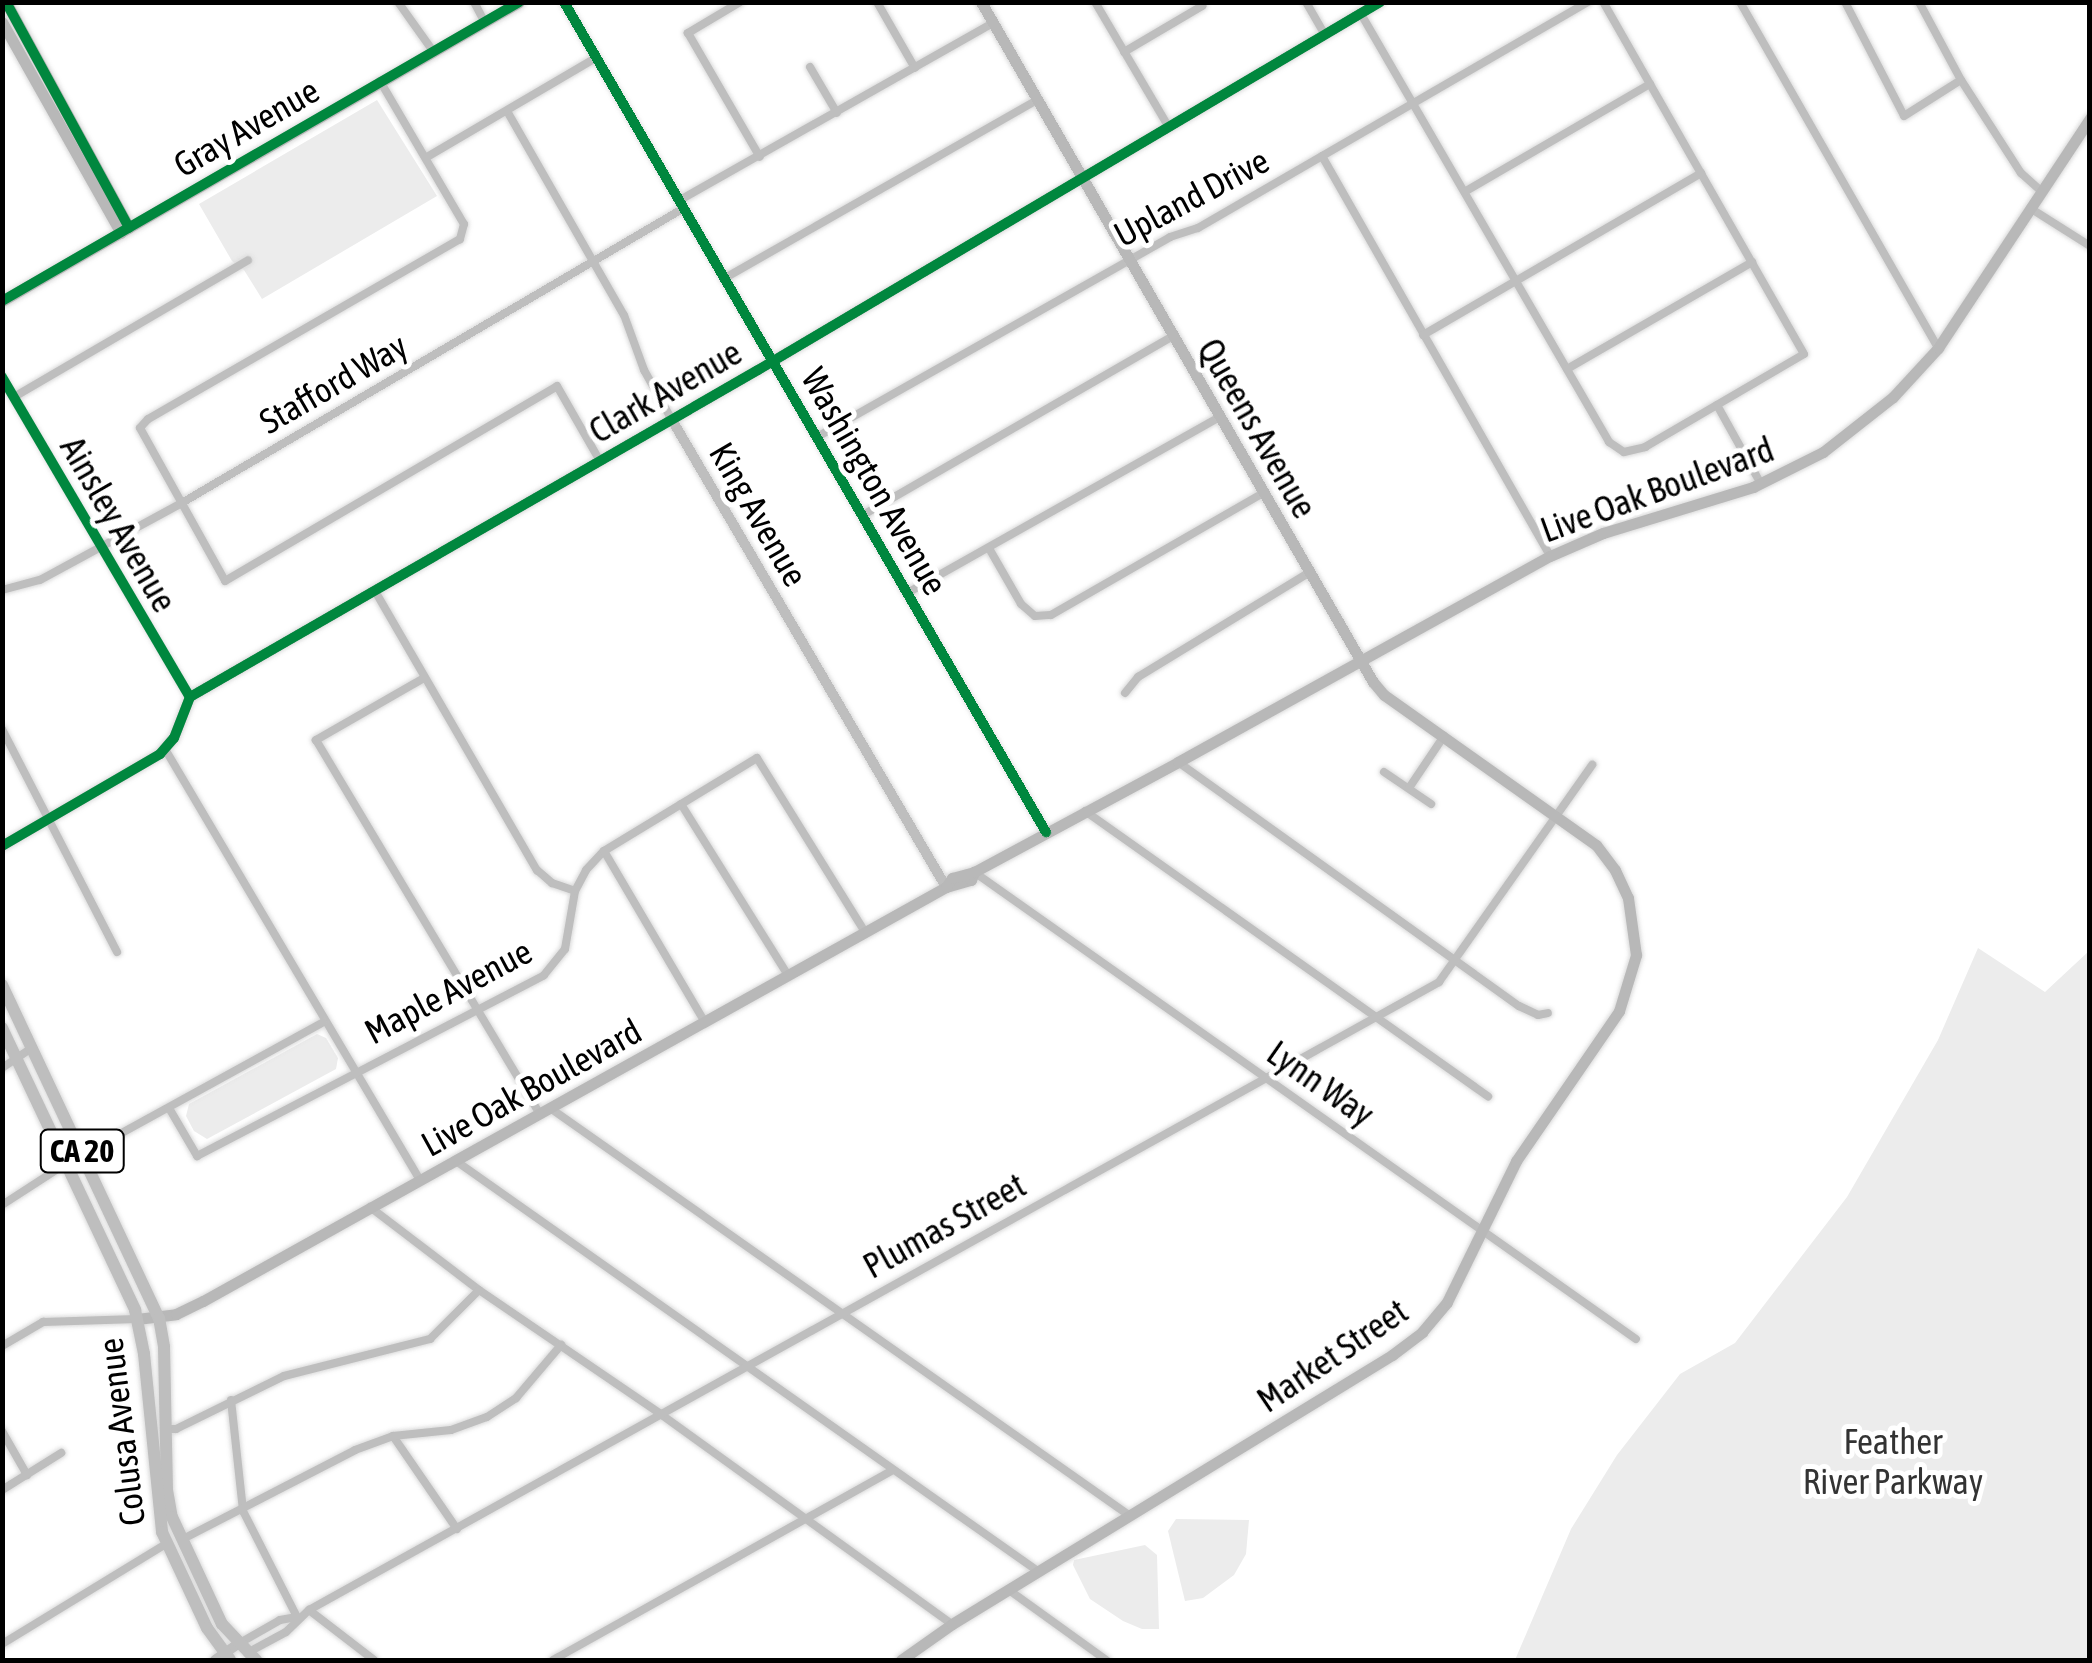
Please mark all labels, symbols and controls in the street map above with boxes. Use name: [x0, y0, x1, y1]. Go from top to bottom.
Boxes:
street label: Gray Avenue: [166, 69, 326, 185]
street label: Upland Drive: [1106, 139, 1276, 255]
street label: Stafford Way: [252, 324, 414, 442]
street label: Clark Avenue: [581, 331, 749, 451]
street label: Queens Avenue: [1190, 331, 1326, 525]
street label: Washington Avenue: [793, 360, 957, 602]
street label: Live Oak Boulevard: [1535, 427, 1779, 551]
street label: Ainsley Avenue: [52, 429, 186, 619]
street label: King Avenue: [701, 435, 817, 593]
street label: Maple Avenue: [357, 930, 539, 1052]
street label: Live Oak Boulevard: [414, 1009, 648, 1165]
street label: Lynn Way: [1260, 1031, 1382, 1135]
road number: CA 20: [39, 1124, 124, 1178]
street label: Plumas Street: [856, 1163, 1032, 1287]
street label: Market Street: [1249, 1289, 1415, 1421]
street label: Colusa Avenue: [89, 1336, 153, 1528]
park label: Feather River Parkway: [1803, 1420, 1983, 1502]

